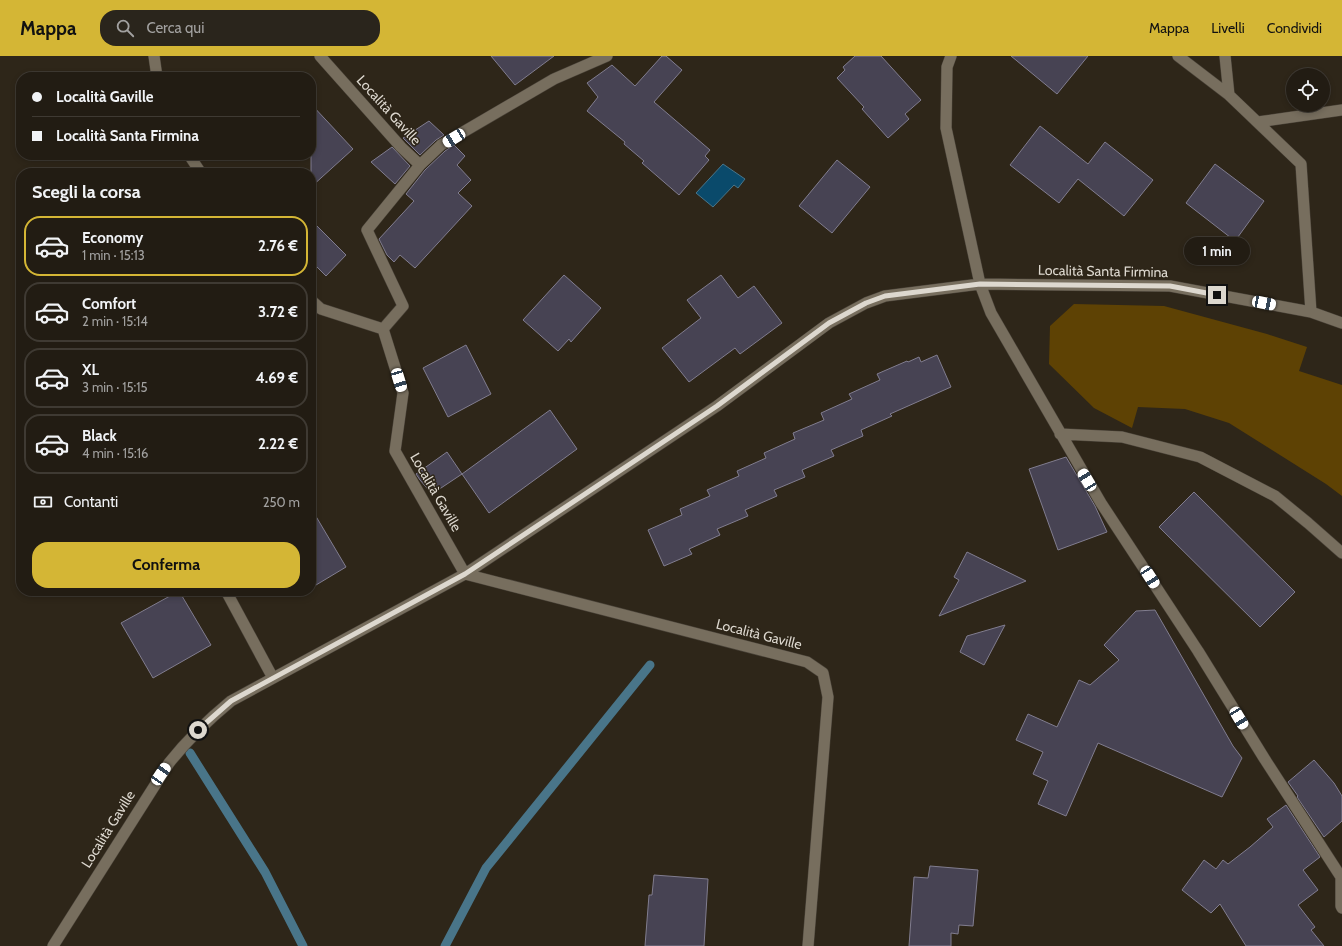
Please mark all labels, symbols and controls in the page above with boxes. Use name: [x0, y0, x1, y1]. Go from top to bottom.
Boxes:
search box: [100, 10, 380, 46]
text: Mappa: [20, 17, 76, 40]
icon: search: [114, 17, 136, 39]
text: Cerca qui: [146, 19, 204, 37]
text: Mappa: [1149, 19, 1189, 37]
text: Livelli: [1211, 19, 1245, 37]
text: Condividi: [1267, 19, 1322, 37]
map controls: [1286, 68, 1330, 112]
button: locate: [1286, 68, 1330, 112]
street label: Località Gaville: [353, 71, 425, 149]
text: Località Gaville: [56, 88, 154, 106]
text: Località Santa Firmina: [56, 127, 199, 145]
car: [441, 127, 467, 149]
text: Scegli la corsa: [32, 181, 141, 203]
icon: car: [34, 228, 70, 264]
text: Economy: [82, 229, 143, 247]
text: 2.76 €: [258, 237, 298, 255]
callout: 1 min: [1184, 237, 1250, 265]
text: 1 min: [1202, 243, 1232, 259]
text: 1 min · 15:13: [82, 247, 145, 263]
street label: Località Santa Firmina: [1038, 261, 1168, 281]
route end: [1208, 286, 1226, 304]
icon: car: [34, 294, 70, 330]
text: Comfort: [82, 295, 136, 313]
car: [1251, 295, 1277, 311]
text: 3.72 €: [258, 303, 298, 321]
text: 2 min · 15:14: [82, 313, 148, 329]
icon: car: [34, 360, 70, 396]
text: XL: [82, 361, 99, 379]
car: [390, 367, 408, 393]
text: 4.69 €: [256, 369, 298, 387]
text: 3 min · 15:15: [82, 379, 148, 395]
icon: car: [34, 426, 70, 462]
text: Black: [82, 427, 117, 445]
text: 2.22 €: [258, 435, 298, 453]
text: 4 min · 15:16: [82, 445, 148, 461]
street label: Località Gaville: [406, 449, 466, 535]
car: [1076, 467, 1098, 493]
icon: cash: [32, 491, 54, 513]
text: Contanti: [64, 493, 118, 511]
text: 250 m: [263, 494, 300, 510]
button: Conferma: [32, 542, 300, 588]
car: [1138, 564, 1162, 590]
street label: Località Gaville: [714, 615, 804, 653]
car: [1228, 705, 1250, 731]
route start: [189, 721, 207, 739]
car: [149, 761, 173, 787]
street label: Località Gaville: [77, 787, 139, 871]

